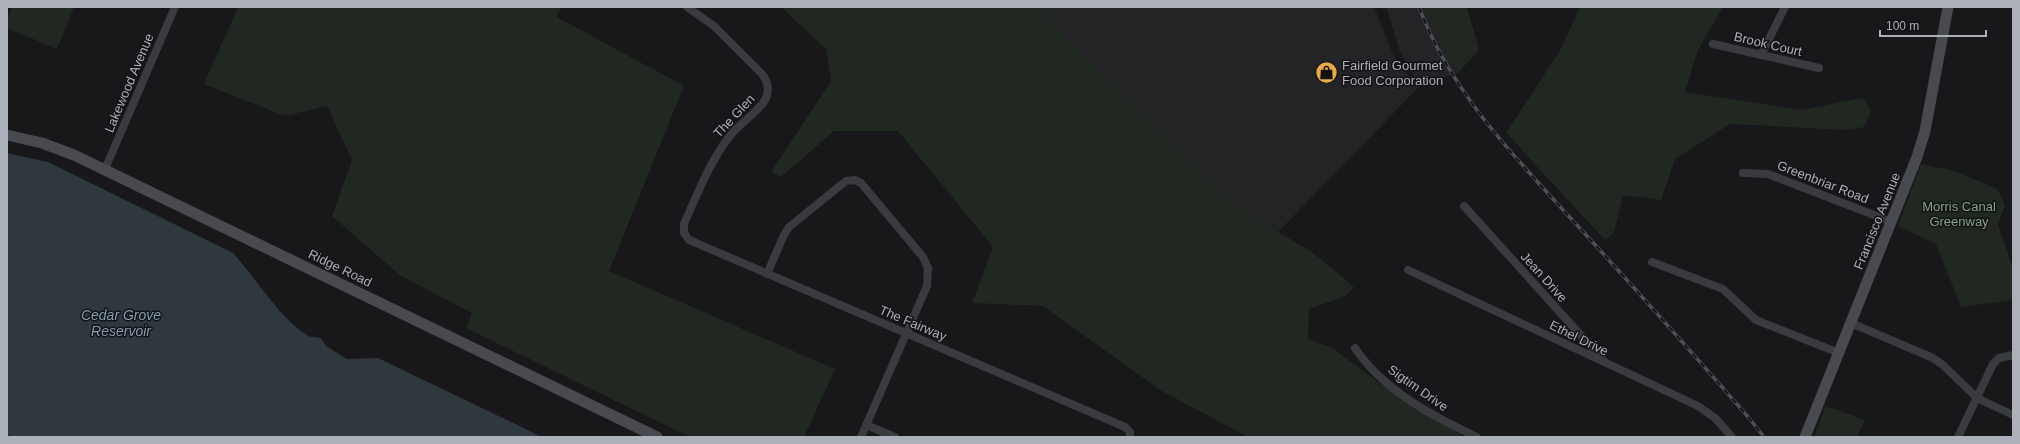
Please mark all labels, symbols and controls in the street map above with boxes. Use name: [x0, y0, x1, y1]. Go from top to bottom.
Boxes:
scale bar: [1880, 12, 1986, 38]
text: 100 m: [1886, 19, 1919, 33]
street label: Brook Court: [1733, 29, 1804, 59]
street label: Lakewood Avenue: [101, 31, 157, 135]
place label: Fairfield Gourmet Food Corporation: [1342, 58, 1443, 88]
shop icon: Fairfield Gourmet Food Corporation: [1313, 59, 1339, 85]
street label: The Glen: [710, 91, 758, 141]
street label: Greenbriar Road: [1775, 158, 1871, 206]
street label: Francisco Avenue: [1851, 170, 1903, 272]
park label: Morris Canal Greenway: [1922, 199, 1996, 229]
street label: Ridge Road: [306, 246, 374, 290]
street label: Jean Drive: [1518, 249, 1570, 305]
street label: The Fairway: [877, 302, 949, 344]
water label: Cedar Grove Reservoir: [81, 307, 161, 339]
street label: Ethel Drive: [1547, 317, 1611, 359]
street label: Sigtim Drive: [1385, 362, 1451, 414]

